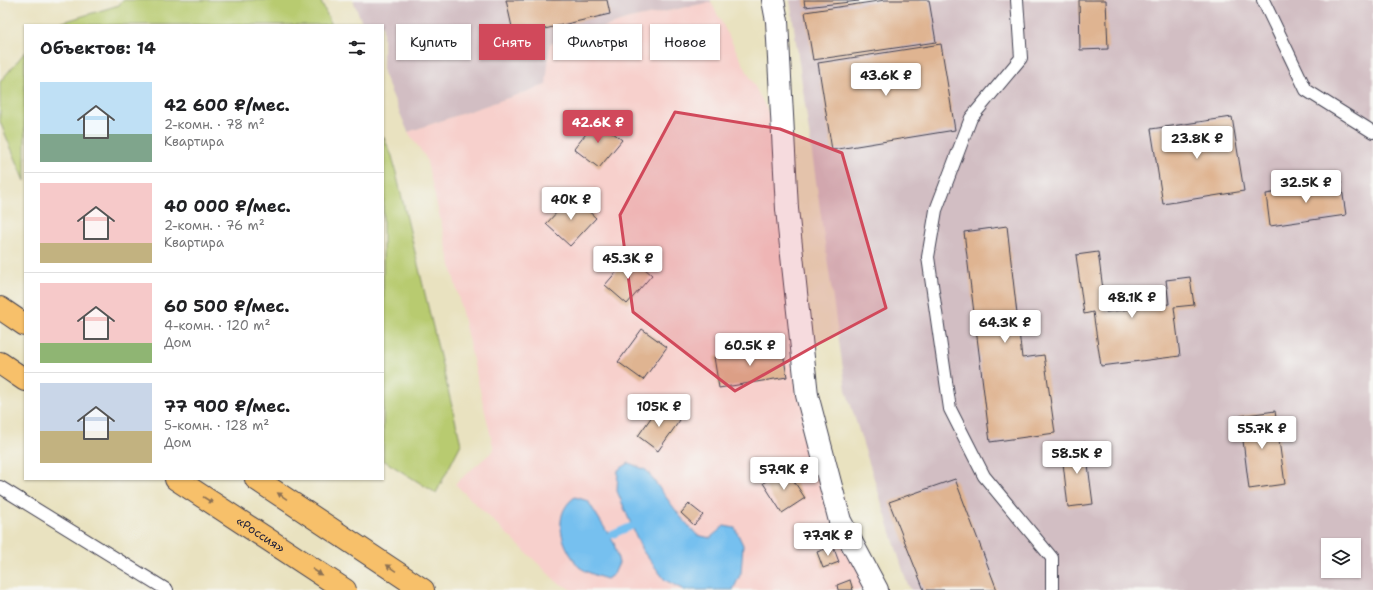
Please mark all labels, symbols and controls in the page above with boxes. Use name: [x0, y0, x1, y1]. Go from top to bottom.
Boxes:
chip: Купить: [396, 24, 471, 60]
chip: Снять: [479, 24, 545, 60]
chip: Фильтры: [553, 24, 642, 60]
chip: Новое: [650, 24, 720, 60]
text: Объектов: 14: [40, 37, 156, 59]
icon: filters: [346, 37, 368, 59]
pin: 43.6K ₽: [849, 63, 923, 97]
text: 43.6K ₽: [860, 67, 912, 84]
text: 42 600 ₽/мес.: [164, 94, 290, 116]
icon: home: [72, 98, 120, 146]
pin: 42.6K ₽: [561, 110, 635, 144]
text: 42.6K ₽: [572, 114, 624, 131]
text: 2-комн. · 78 m²: [164, 116, 265, 133]
pin: 23.8K ₽: [1160, 126, 1234, 160]
text: 23.8K ₽: [1171, 130, 1223, 147]
text: Квартира: [164, 133, 224, 150]
pin: 32.5K ₽: [1269, 170, 1343, 204]
text: 32.5K ₽: [1280, 174, 1332, 191]
pin: 40K ₽: [543, 187, 599, 221]
text: 40K ₽: [551, 191, 591, 208]
text: 40 000 ₽/мес.: [164, 195, 291, 217]
icon: home: [72, 199, 120, 247]
text: 2-комн. · 76 m²: [164, 217, 265, 234]
text: Квартира: [164, 234, 224, 251]
pin: 45.3K ₽: [591, 246, 665, 280]
text: 45.3K ₽: [602, 250, 654, 267]
pin: 48.1K ₽: [1095, 285, 1169, 319]
text: 48.1K ₽: [1108, 289, 1156, 306]
text: 60 500 ₽/мес.: [164, 295, 290, 317]
icon: home: [72, 299, 120, 347]
pin: 64.3K ₽: [968, 310, 1042, 344]
text: 64.3K ₽: [979, 314, 1031, 331]
text: 4-комн. · 120 m²: [164, 317, 271, 334]
pin: 60.5K ₽: [713, 333, 787, 367]
text: Дом: [164, 334, 192, 351]
text: 60.5K ₽: [724, 337, 776, 354]
pin: 105K ₽: [626, 394, 692, 428]
text: 77 900 ₽/мес.: [164, 395, 290, 417]
text: 105K ₽: [636, 398, 682, 415]
icon: home: [72, 399, 120, 447]
pin: 55.7K ₽: [1225, 416, 1299, 450]
text: 5-комн. · 128 m²: [164, 417, 269, 434]
text: 55.7K ₽: [1237, 420, 1287, 437]
text: Дом: [164, 434, 192, 451]
pin: 58.5K ₽: [1040, 441, 1114, 475]
text: 58.5K ₽: [1051, 445, 1103, 462]
pin: 57.9K ₽: [747, 457, 821, 491]
text: 57.9K ₽: [759, 461, 809, 478]
one-way arrow: [277, 492, 288, 500]
one-way arrow: [202, 497, 214, 504]
street label: «Россия»: [233, 513, 288, 556]
pin: 77.9K ₽: [791, 523, 865, 557]
text: 77.9K ₽: [803, 527, 853, 544]
map controls: [1321, 538, 1361, 578]
button: layers: [1321, 538, 1361, 578]
one-way arrow: [385, 565, 396, 572]
one-way arrow: [312, 568, 322, 576]

